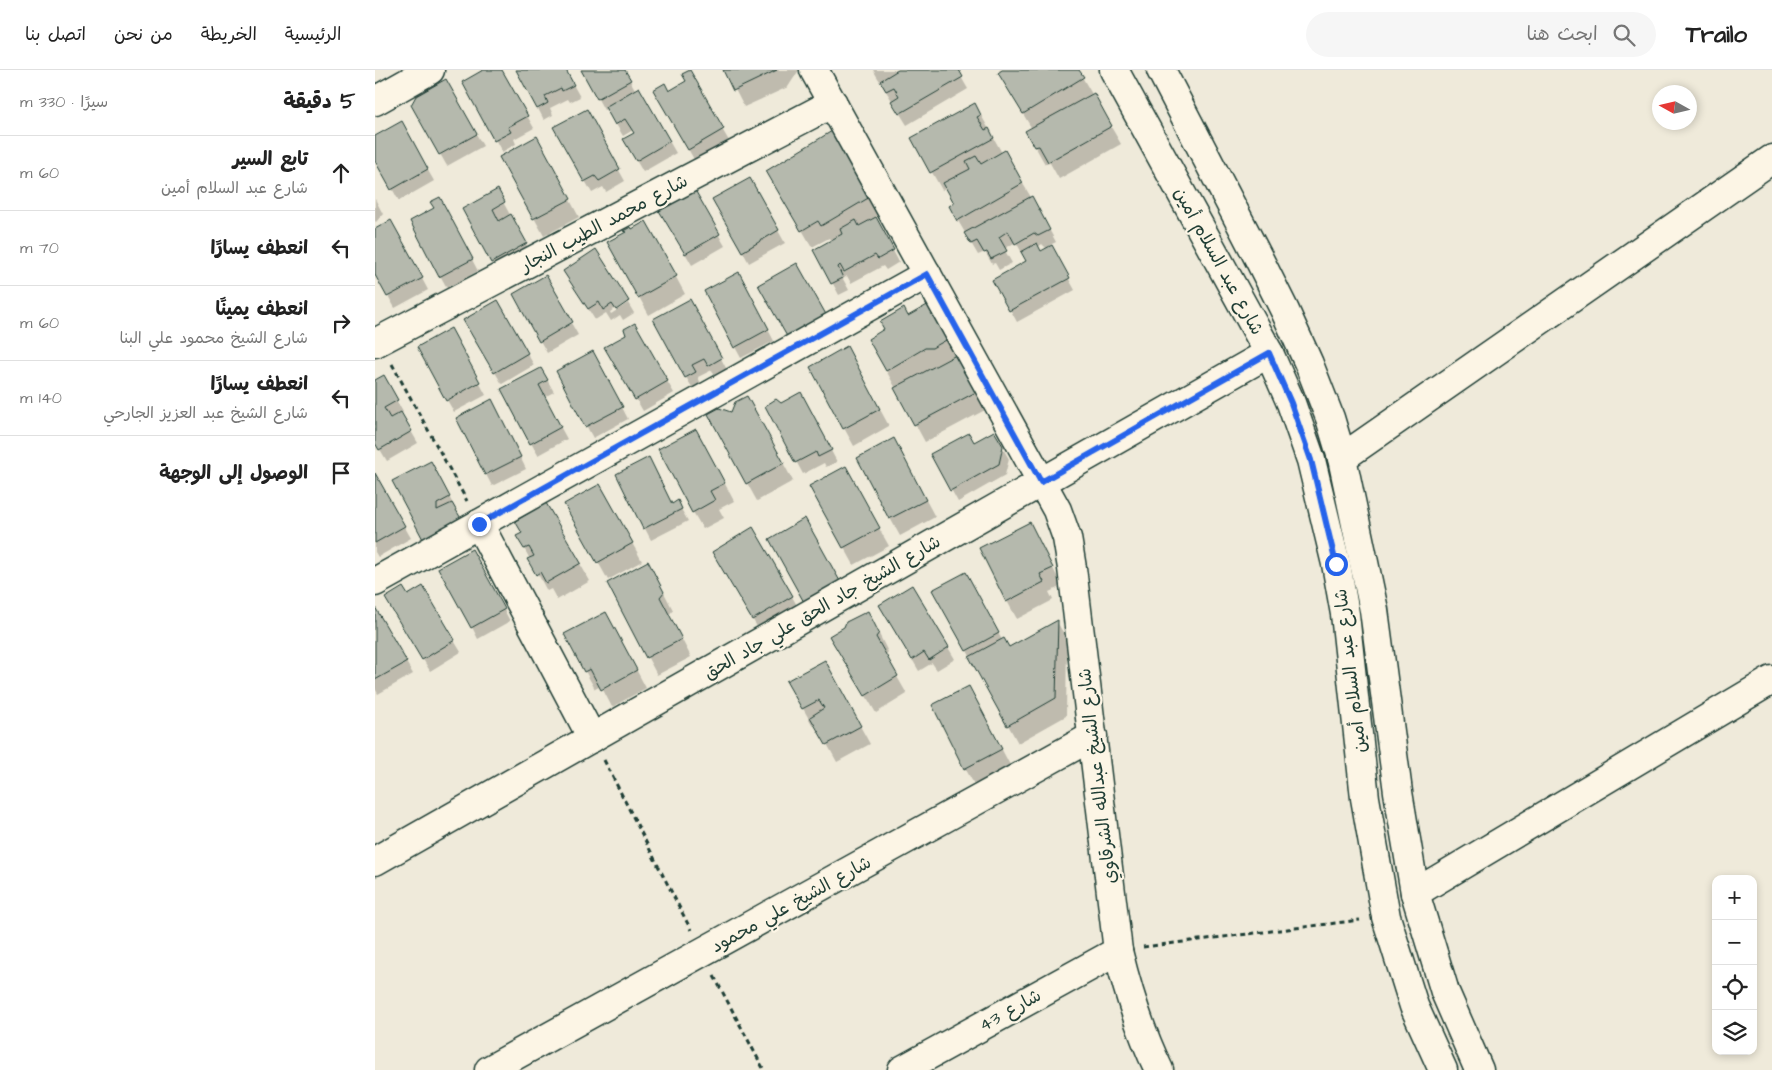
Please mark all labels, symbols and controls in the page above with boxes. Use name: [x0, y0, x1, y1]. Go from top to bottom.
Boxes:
search box: [1306, 12, 1656, 57]
text: Trailo: [1686, 18, 1747, 52]
text: ابحث هنا: [1527, 21, 1598, 48]
icon: search: [1610, 21, 1638, 49]
text: اتصل بنا: [25, 22, 86, 47]
text: من نحن: [114, 22, 173, 47]
text: الخريطة: [201, 22, 257, 47]
text: الرئيسية: [285, 22, 341, 47]
north arrow: [1652, 85, 1697, 130]
text: 5 دقيقة: [283, 87, 355, 116]
text: سيرًا · 330 m: [20, 91, 108, 113]
text: تابع السير: [233, 146, 308, 173]
icon: ahead: [327, 159, 355, 187]
text: 60 m: [20, 162, 59, 184]
street label: شارع محمد الطيب النجار: [514, 169, 692, 279]
text: شارع عبد السلام أمين: [161, 177, 308, 199]
street label: شارع عبد السلام أمين: [1167, 183, 1270, 340]
icon: left: [327, 234, 355, 262]
text: انعطف يسارًا: [211, 235, 308, 262]
text: 70 m: [20, 237, 59, 259]
text: انعطف يمينًا: [216, 296, 308, 323]
icon: right: [327, 309, 355, 337]
text: 60 m: [20, 312, 59, 334]
text: شارع الشيخ محمود علي البنا: [119, 327, 308, 349]
text: انعطف يسارًا: [211, 371, 308, 398]
icon: left: [327, 384, 355, 412]
text: 140 m: [20, 387, 62, 409]
text: شارع الشيخ عبد العزيز الجارحي: [103, 402, 308, 424]
icon: arrive: [327, 459, 355, 487]
text: الوصول إلى الوجهة: [159, 460, 308, 487]
route end: [468, 513, 491, 536]
street label: شارع الشيخ جاد الحق علي جاد الحق: [699, 529, 947, 688]
route start: [1325, 553, 1348, 576]
street label: شارع عبد السلام أمين: [1328, 587, 1374, 755]
street label: شارع الشيخ عبدالله الشرقاوي: [1072, 667, 1123, 885]
street label: شارع الشيخ علي محمود: [707, 850, 877, 962]
map controls: [1712, 875, 1757, 1055]
button: +: [1712, 875, 1757, 920]
button: −: [1712, 920, 1757, 965]
button: locate: [1712, 965, 1757, 1010]
street label: شارع 43: [975, 983, 1046, 1038]
button: layers: [1712, 1010, 1757, 1055]

